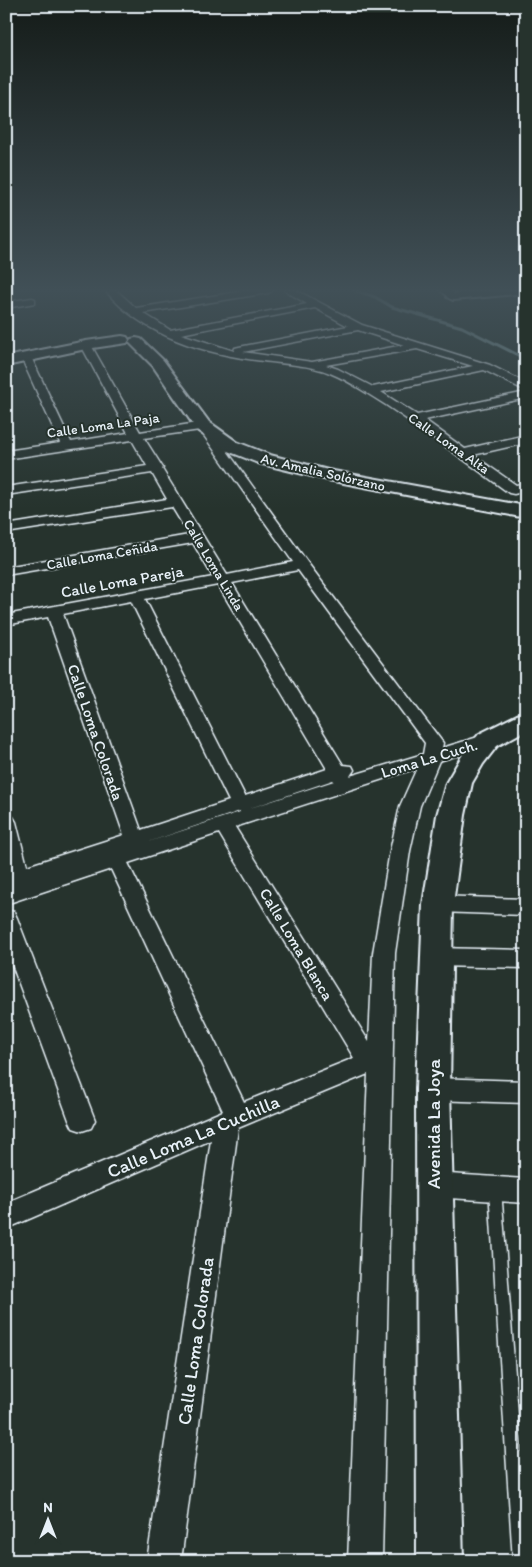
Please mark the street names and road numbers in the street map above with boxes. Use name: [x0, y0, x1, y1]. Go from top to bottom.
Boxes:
street label: Calle Loma La Paja: [46, 409, 161, 442]
street label: Calle Loma Alta: [405, 409, 493, 478]
street label: Av. Amalia Solórzano: [259, 450, 387, 495]
street label: Calle Loma Linda: [180, 516, 248, 615]
street label: Calle Loma Ceñida: [45, 537, 160, 574]
street label: Calle Loma Pareja: [59, 561, 185, 602]
street label: Calle Loma Colorada: [63, 662, 128, 803]
street label: Loma La Cuch.: [379, 735, 480, 782]
street label: Calle Loma Blanca: [256, 885, 338, 1004]
street label: Avenida La Joya: [422, 1059, 445, 1189]
street label: Calle Loma La Cuchilla: [103, 1090, 283, 1183]
street label: Calle Loma Colorada: [172, 1256, 219, 1426]

